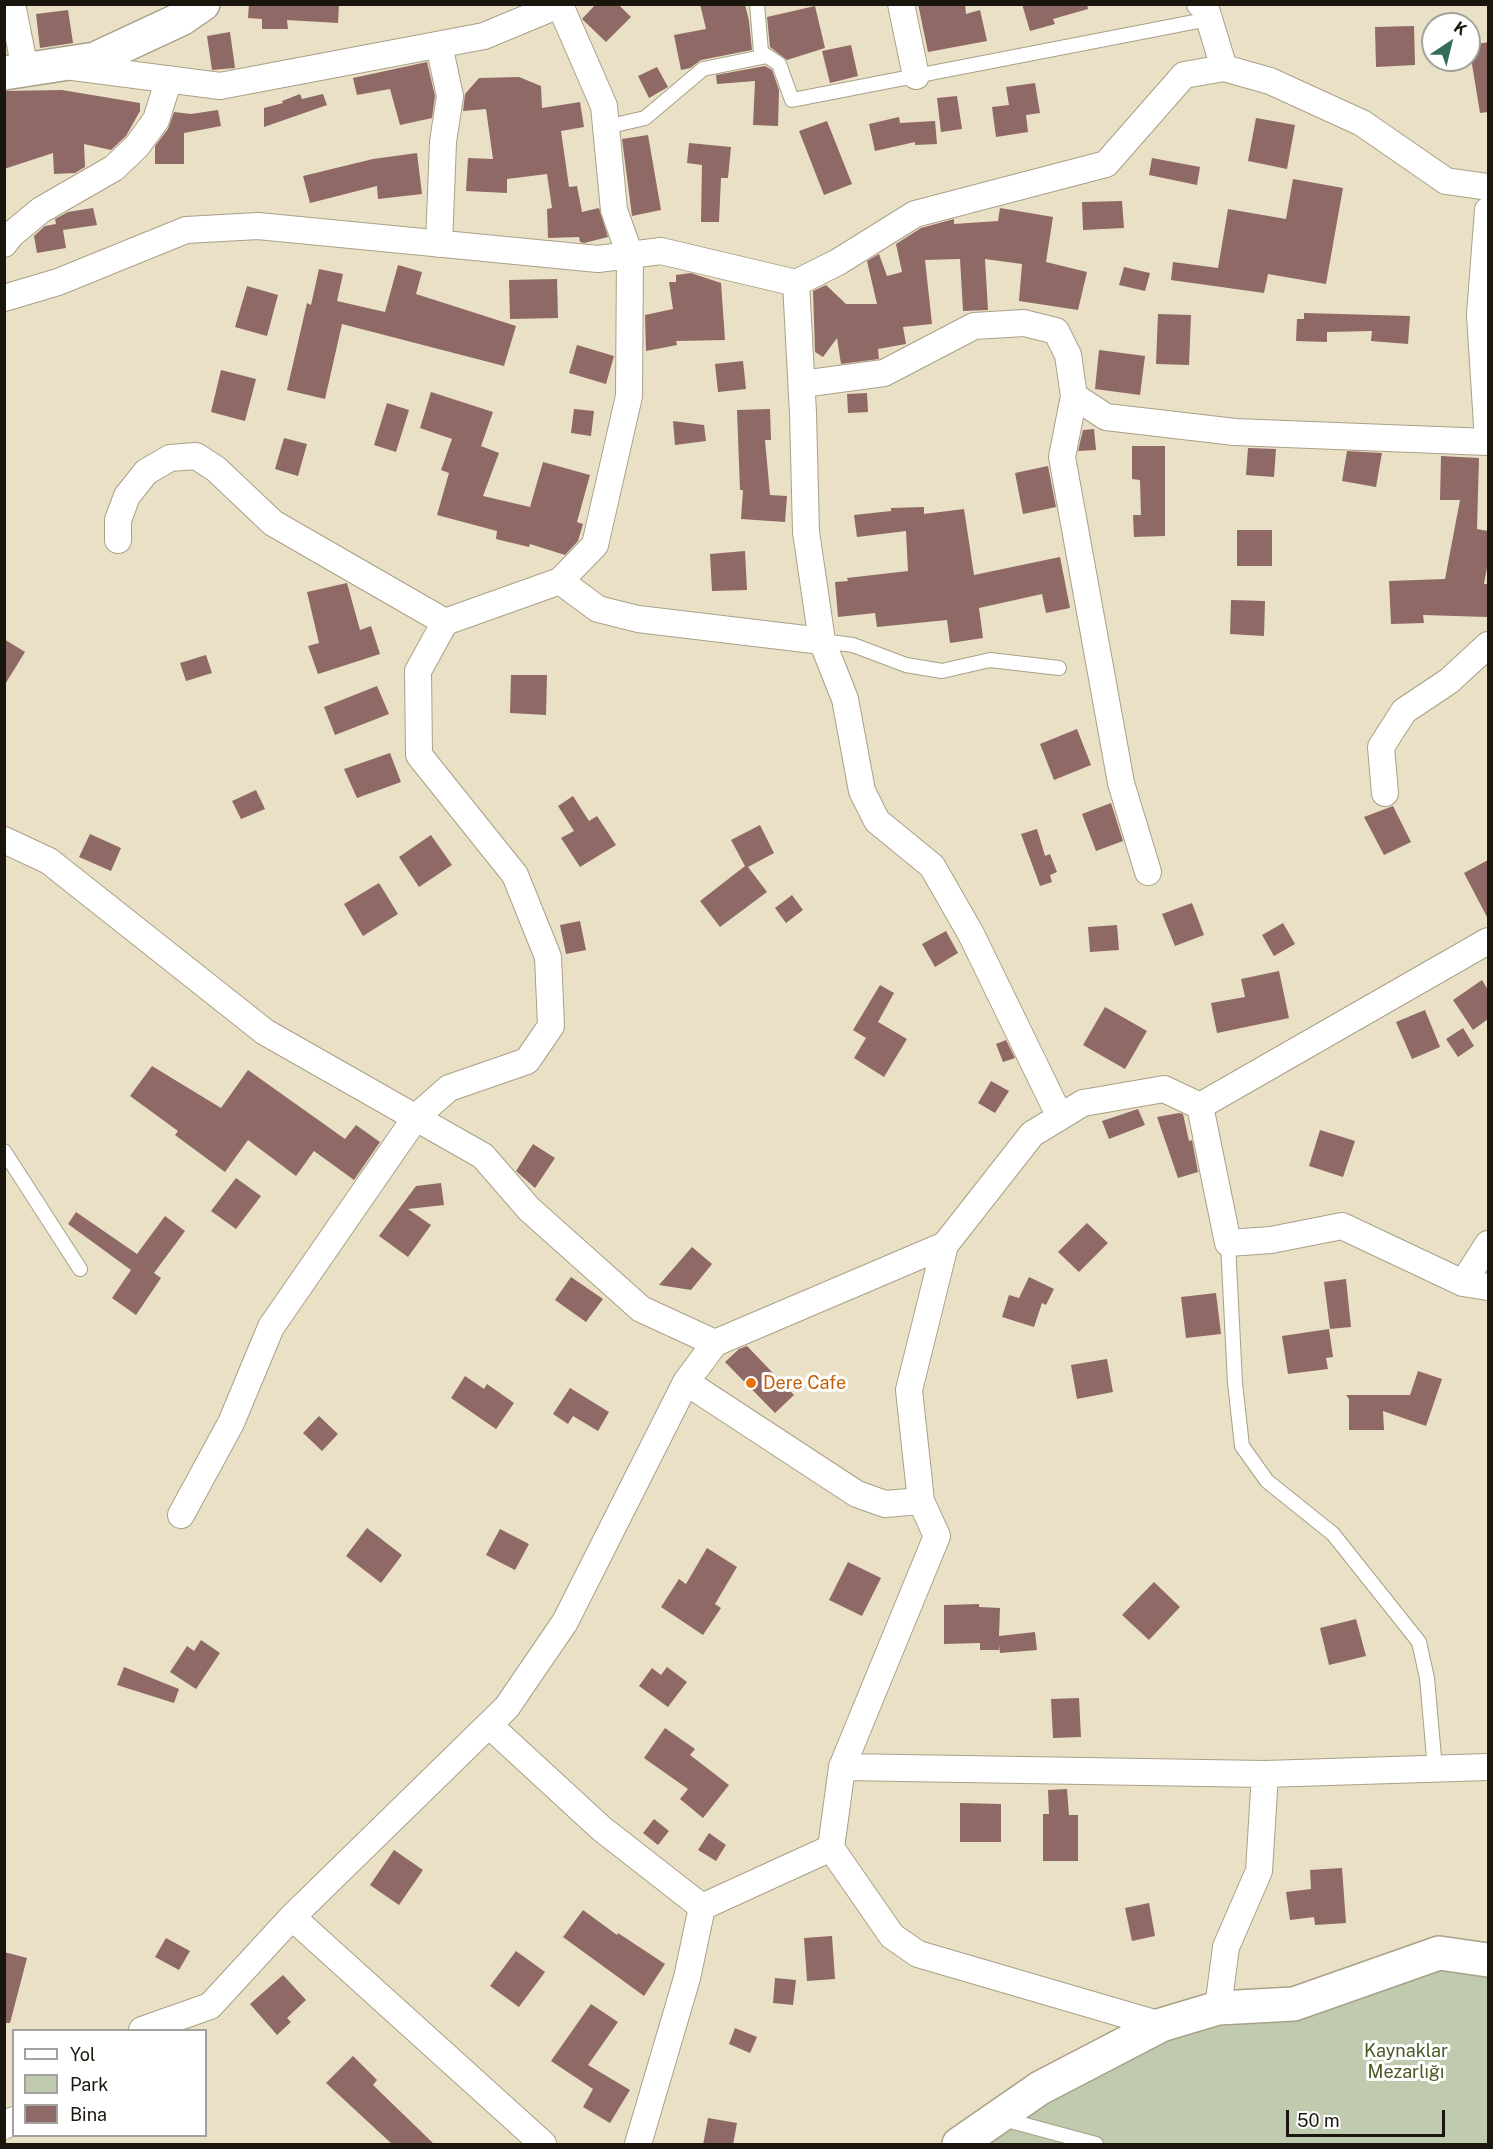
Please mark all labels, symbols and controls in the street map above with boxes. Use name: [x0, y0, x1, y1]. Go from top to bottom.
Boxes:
north arrow: [1421, 12, 1481, 72]
text: K: [1450, 17, 1471, 40]
place label: Dere Cafe: [763, 1372, 846, 1394]
marker: Dere Cafe: [744, 1376, 758, 1390]
legend: [12, 2029, 207, 2137]
park label: Kaynaklar Mezarlığı: [1364, 2040, 1448, 2082]
text: Yol: [70, 2044, 95, 2065]
text: Park: [70, 2074, 108, 2095]
scale bar: [1289, 2098, 1448, 2136]
text: Bina: [70, 2104, 107, 2125]
text: 50 m: [1297, 2110, 1340, 2131]

